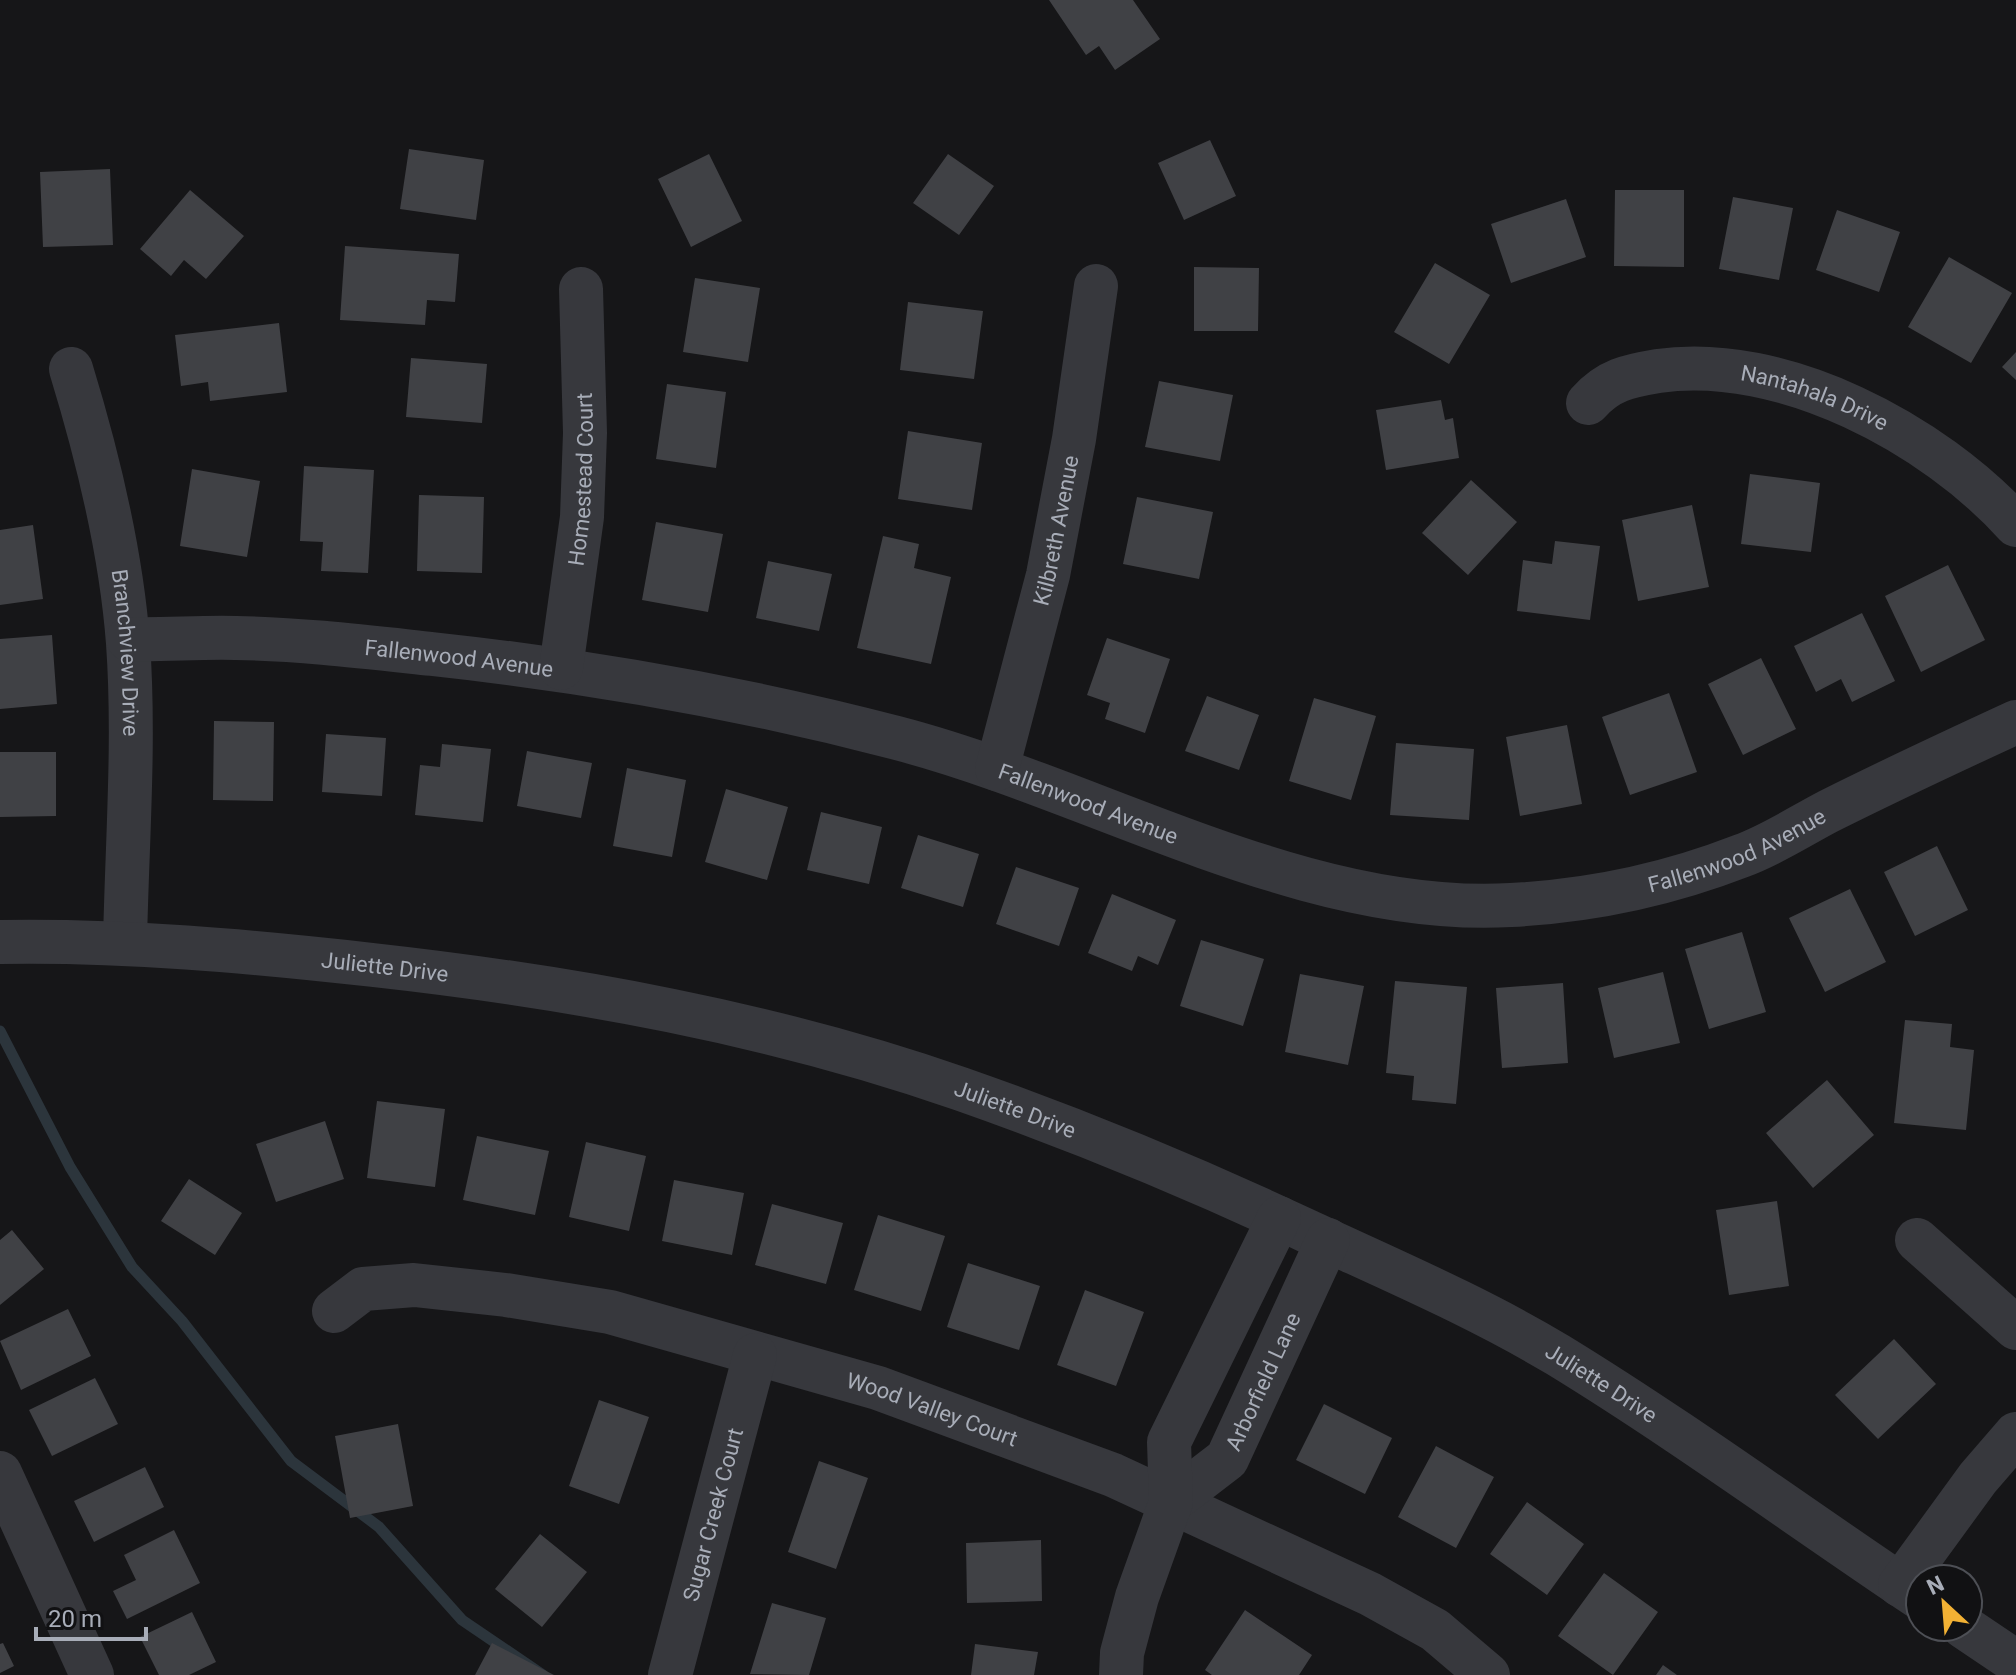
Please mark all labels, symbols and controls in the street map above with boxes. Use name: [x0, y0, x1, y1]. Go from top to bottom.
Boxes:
street label: Nantahala Drive: [1739, 360, 1892, 436]
street label: Homestead Court: [563, 392, 598, 568]
street label: Kilbreth Avenue: [1029, 453, 1084, 608]
street label: Branchview Drive: [106, 567, 143, 736]
street label: Fallenwood Avenue: [363, 635, 555, 682]
street label: Fallenwood Avenue: [995, 759, 1181, 849]
street label: Fallenwood Avenue: [1645, 803, 1830, 898]
street label: Juliette Drive: [320, 947, 450, 987]
street label: Juliette Drive: [951, 1076, 1079, 1143]
street label: Arborfield Lane: [1221, 1309, 1306, 1455]
street label: Juliette Drive: [1541, 1338, 1662, 1428]
street label: Wood Valley Court: [844, 1368, 1021, 1452]
street label: Sugar Creek Court: [678, 1425, 748, 1604]
north arrow: [1904, 1563, 1984, 1643]
text: N: [1923, 1571, 1948, 1600]
scale bar: [36, 1591, 146, 1641]
text: 20 m: [48, 1605, 102, 1633]

